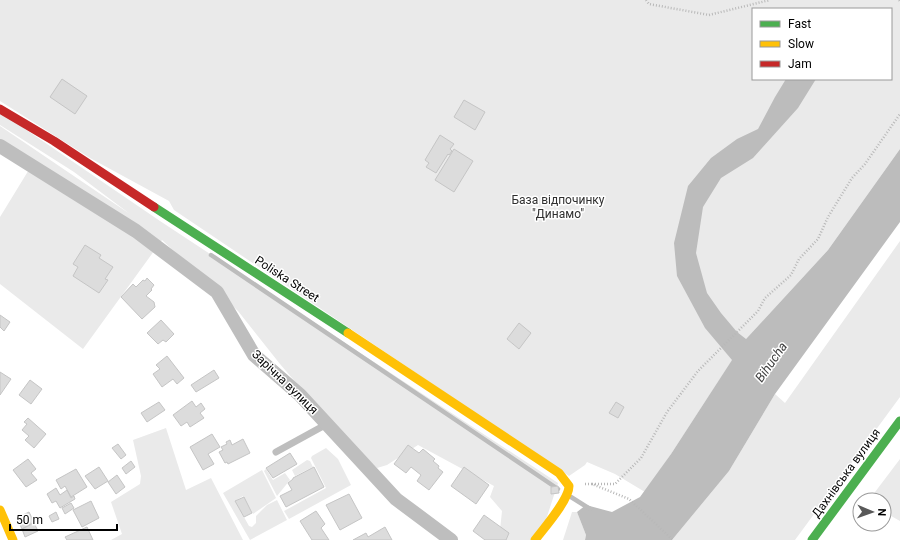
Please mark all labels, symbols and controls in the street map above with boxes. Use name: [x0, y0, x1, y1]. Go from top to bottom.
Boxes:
legend: [752, 8, 892, 80]
text: Fast: [788, 17, 811, 31]
text: Slow: [788, 37, 814, 51]
text: Jam: [788, 57, 812, 71]
park label: База відпочинку "Динамо": [511, 193, 605, 221]
street label: Poliska Street: [252, 253, 322, 305]
water label: Bihucha: [752, 339, 790, 385]
street label: Зарічна вулиця: [249, 347, 321, 417]
street label: Дахнівська вулиця: [809, 426, 883, 520]
north arrow: [852, 492, 892, 532]
scale bar: [10, 506, 117, 532]
text: N: [875, 508, 888, 517]
text: 50 m: [16, 513, 43, 527]

